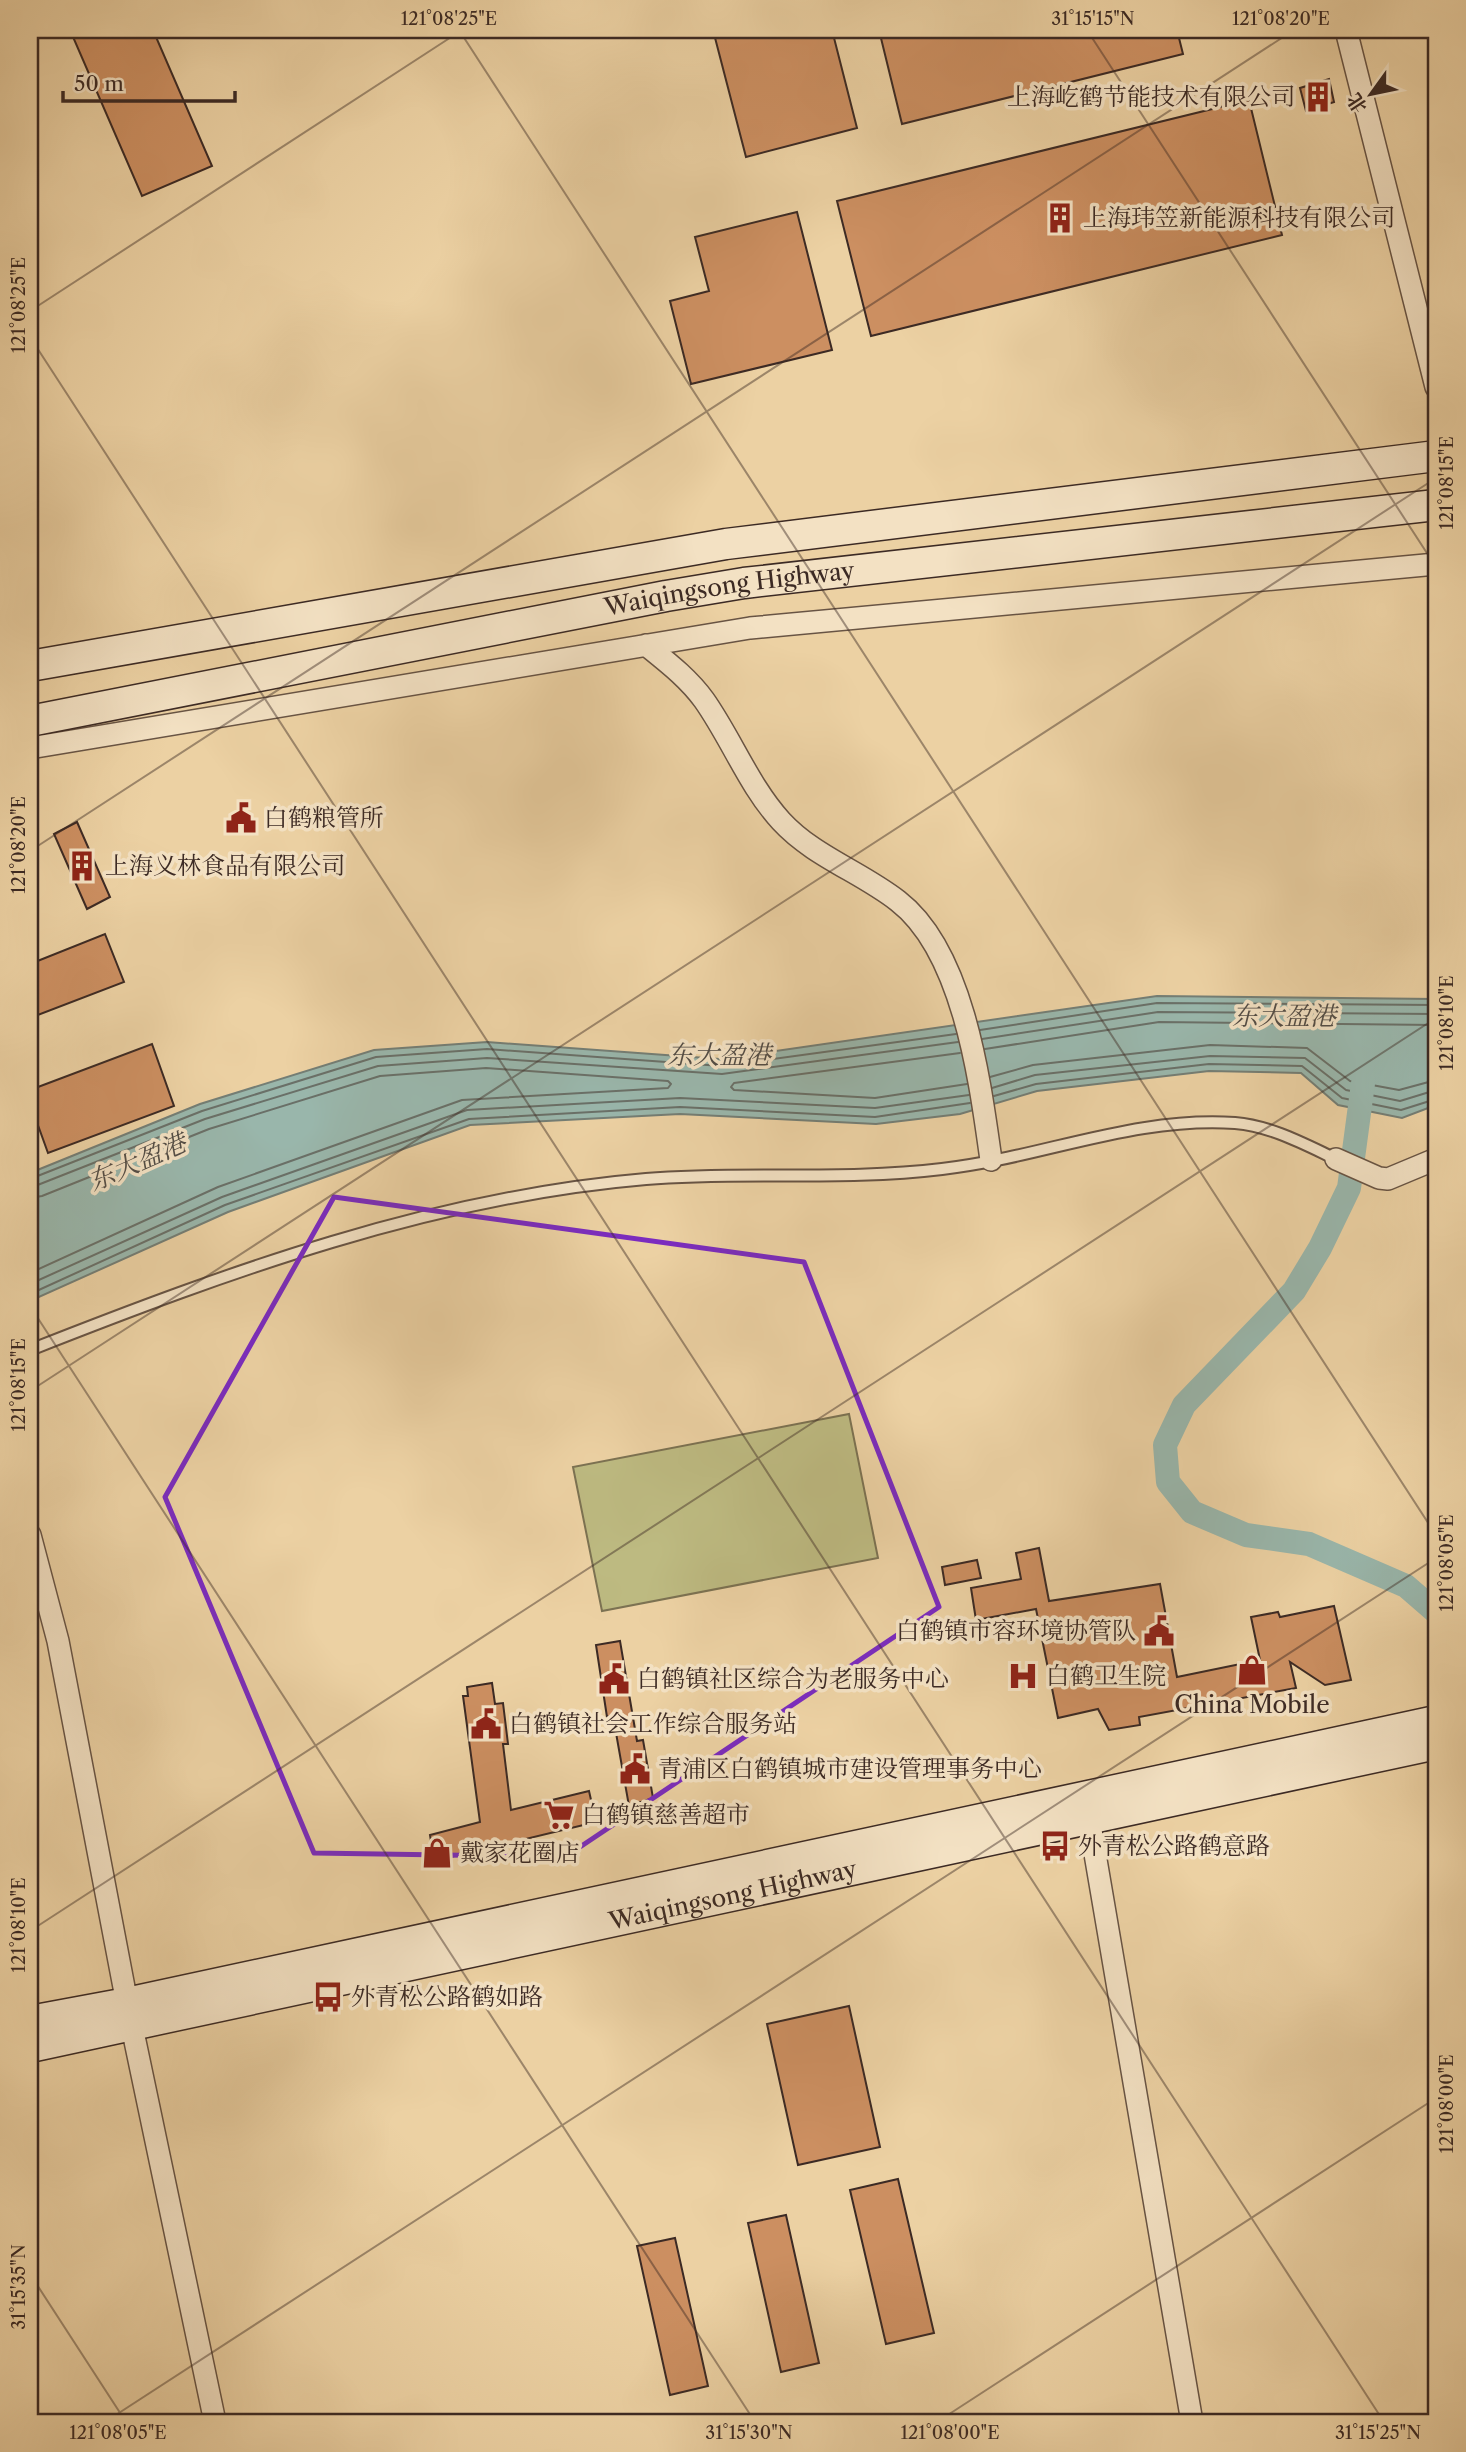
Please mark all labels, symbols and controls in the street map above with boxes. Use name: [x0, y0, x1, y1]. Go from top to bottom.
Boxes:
text: 121°08'25"E: [401, 8, 497, 30]
text: 31°15'15"N: [1051, 8, 1135, 30]
text: 121°08'20"E: [1232, 8, 1330, 30]
scale bar: [63, 60, 234, 104]
north arrow: [1336, 60, 1406, 130]
text: 50 m: [74, 71, 124, 96]
building icon: 上海屹鹤节能技术有限公司: [1301, 80, 1335, 114]
place label: 上海屹鹤节能技术有限公司: [1007, 82, 1295, 111]
text: 北: [1342, 89, 1372, 117]
building icon: 上海玮笠新能源科技有限公司: [1043, 201, 1077, 235]
place label: 上海玮笠新能源科技有限公司: [1083, 203, 1395, 232]
text: 121°08'25"E: [8, 257, 30, 353]
text: 121°08'15"E: [1436, 436, 1458, 530]
street label: Waiqingsong Highway: [601, 556, 857, 622]
text: 121°08'20"E: [8, 796, 30, 894]
public building icon: 白鹤粮管所: [224, 801, 258, 835]
place label: 白鹤粮管所: [264, 803, 384, 832]
building icon: 上海义林食品有限公司: [65, 849, 99, 883]
place label: 上海义林食品有限公司: [105, 851, 345, 880]
text: 121°08'10"E: [1436, 975, 1458, 1071]
water label: 东大盈港: [1232, 1000, 1339, 1032]
water label: 东大盈港: [667, 1039, 774, 1071]
water label: 东大盈港: [83, 1125, 194, 1198]
text: 121°08'15"E: [8, 1338, 30, 1432]
text: 121°08'05"E: [1436, 1514, 1458, 1612]
public building icon: 白鹤镇市容环境协管队: [1142, 1614, 1176, 1648]
place label: 白鹤镇市容环境协管队: [896, 1616, 1136, 1645]
shop icon: China Mobile: [1235, 1653, 1269, 1687]
hospital icon: 白鹤卫生院: [1006, 1659, 1040, 1693]
place label: 白鹤卫生院: [1046, 1661, 1166, 1690]
public building icon: 白鹤镇社区综合为老服务中心: [597, 1662, 631, 1696]
place label: 白鹤镇社区综合为老服务中心: [637, 1664, 949, 1693]
place label: China Mobile: [1174, 1690, 1330, 1719]
public building icon: 白鹤镇社会工作综合服务站: [469, 1707, 503, 1741]
place label: 白鹤镇社会工作综合服务站: [509, 1709, 797, 1738]
public building icon: 青浦区白鹤镇城市建设管理事务中心: [618, 1752, 652, 1786]
place label: 青浦区白鹤镇城市建设管理事务中心: [658, 1754, 1042, 1783]
supermarket icon: 白鹤镇慈善超市: [542, 1798, 576, 1832]
place label: 白鹤镇慈善超市: [582, 1800, 750, 1829]
bus stop icon: 外青松公路鹤意路: [1038, 1829, 1072, 1863]
place label: 外青松公路鹤意路: [1078, 1831, 1270, 1860]
shop icon: 戴家花圈店: [420, 1836, 454, 1870]
place label: 戴家花圈店: [460, 1838, 580, 1867]
street label: Waiqingsong Highway: [605, 1854, 860, 1936]
text: 121°08'10"E: [8, 1877, 30, 1973]
bus stop icon: 外青松公路鹤如路: [311, 1980, 345, 2014]
place label: 外青松公路鹤如路: [351, 1982, 543, 2011]
text: 121°08'00"E: [1436, 2054, 1458, 2154]
text: 31°15'35"N: [8, 2244, 30, 2330]
text: 121°08'05"E: [69, 2422, 167, 2444]
text: 31°15'30"N: [705, 2422, 793, 2444]
text: 121°08'00"E: [900, 2422, 1000, 2444]
text: 31°15'25"N: [1335, 2422, 1421, 2444]

